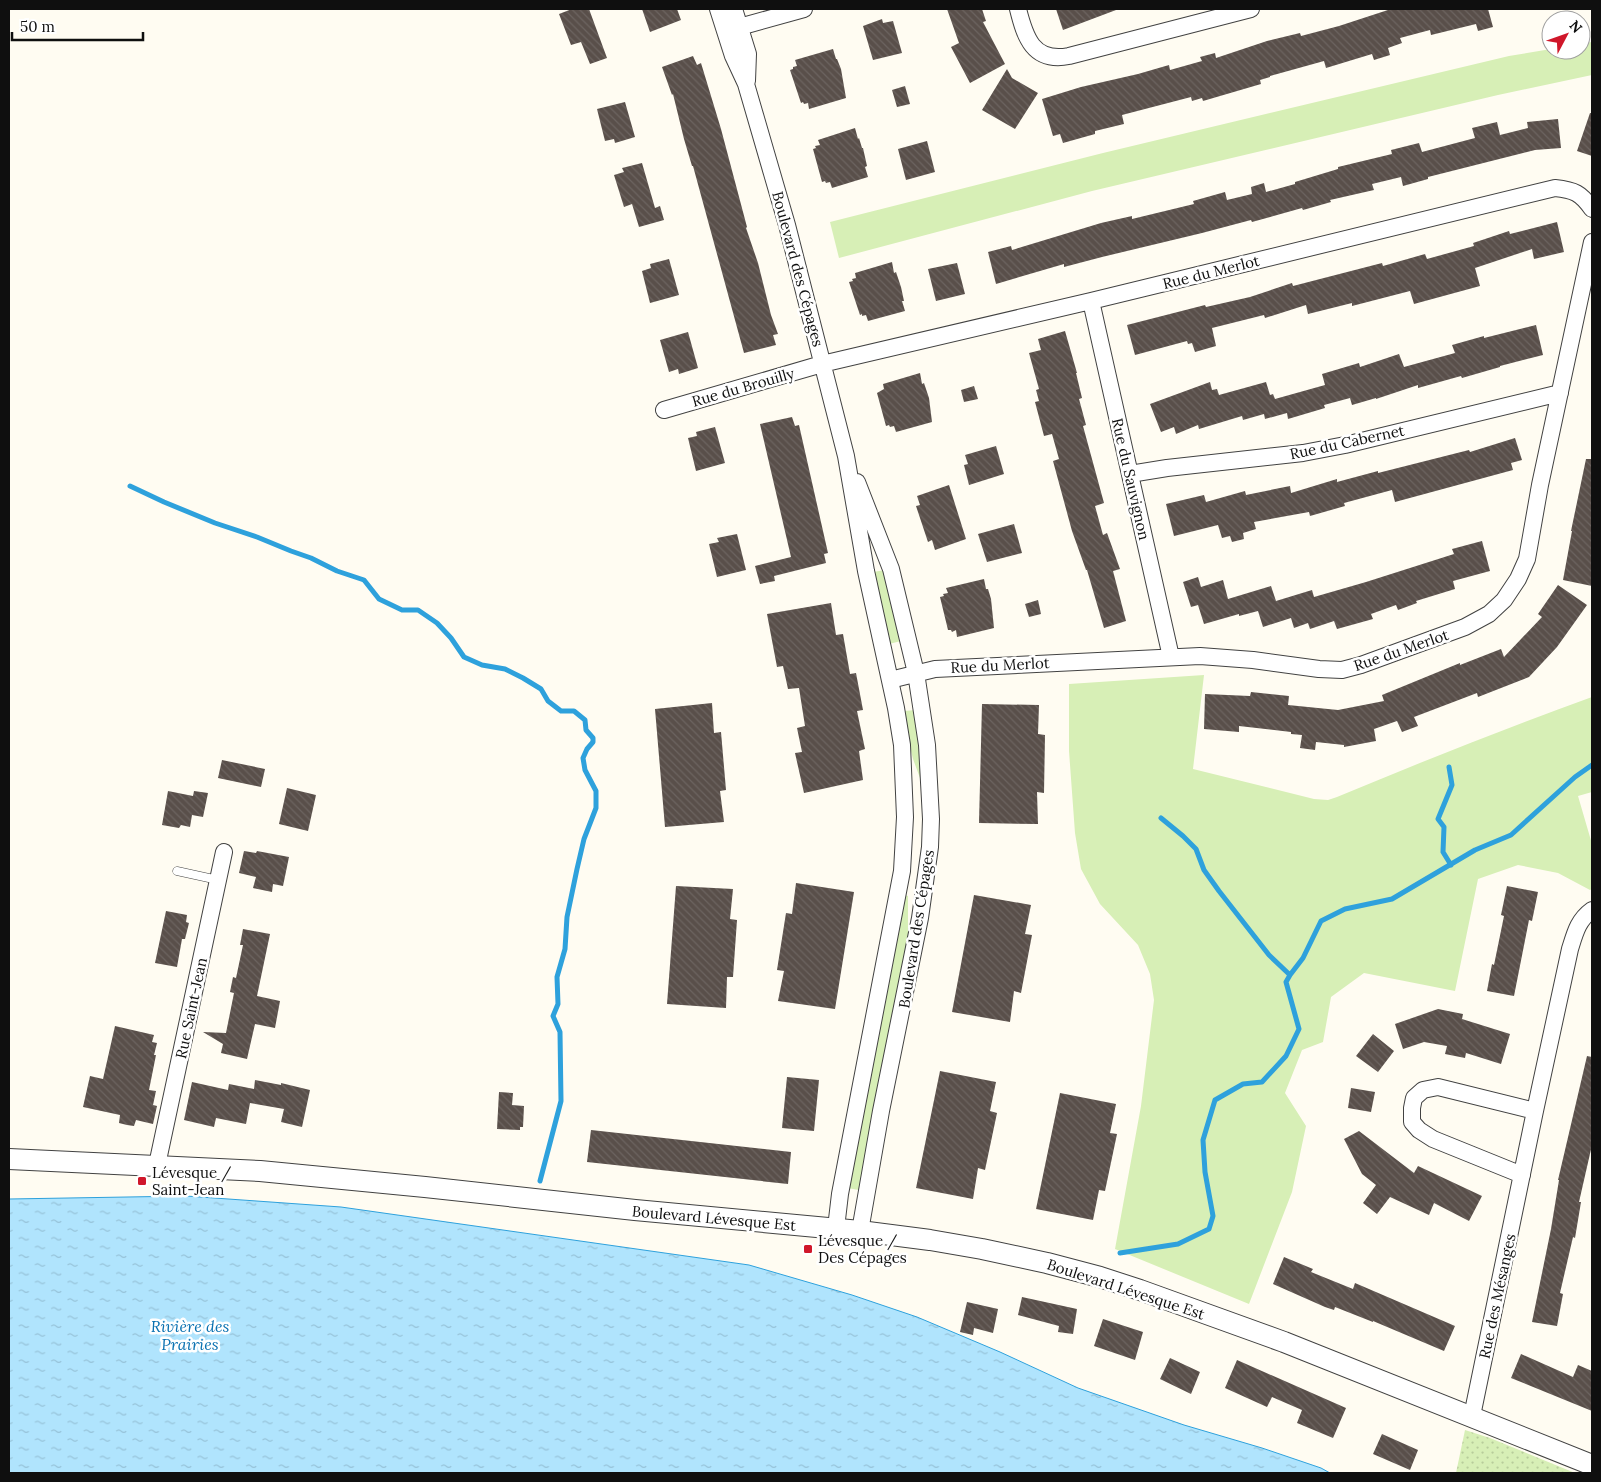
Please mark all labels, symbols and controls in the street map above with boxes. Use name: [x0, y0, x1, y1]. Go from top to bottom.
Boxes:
scale bar: [12, 10, 144, 42]
north arrow: [1541, 10, 1591, 60]
text: N: [1565, 16, 1586, 37]
text: 50 m: [20, 17, 55, 36]
street label: Boulevard des Cépages: [768, 189, 828, 349]
street label: Rue du Merlot: [1161, 251, 1262, 293]
street label: Rue du Brouilly: [689, 363, 797, 411]
street label: Rue du Sauvignon: [1108, 416, 1154, 542]
street label: Rue du Cabernet: [1288, 421, 1406, 463]
street label: Rue du Merlot: [1351, 625, 1451, 675]
street label: Rue du Merlot: [950, 653, 1050, 677]
street label: Boulevard des Cépages: [894, 848, 938, 1010]
street label: Rue Saint-Jean: [171, 956, 211, 1060]
place label: Lévesque / Saint-Jean: [152, 1163, 232, 1199]
marker: Lévesque / Saint-Jean: [136, 1175, 148, 1187]
street label: Boulevard Lévesque Est: [631, 1201, 797, 1235]
place label: Lévesque / Des Cépages: [818, 1231, 907, 1267]
street label: Rue des Mésanges: [1474, 1232, 1520, 1360]
marker: Lévesque / Des Cépages: [802, 1243, 814, 1255]
street label: Boulevard Lévesque Est: [1045, 1255, 1207, 1324]
water label: Rivière des Prairies: [151, 1316, 230, 1354]

